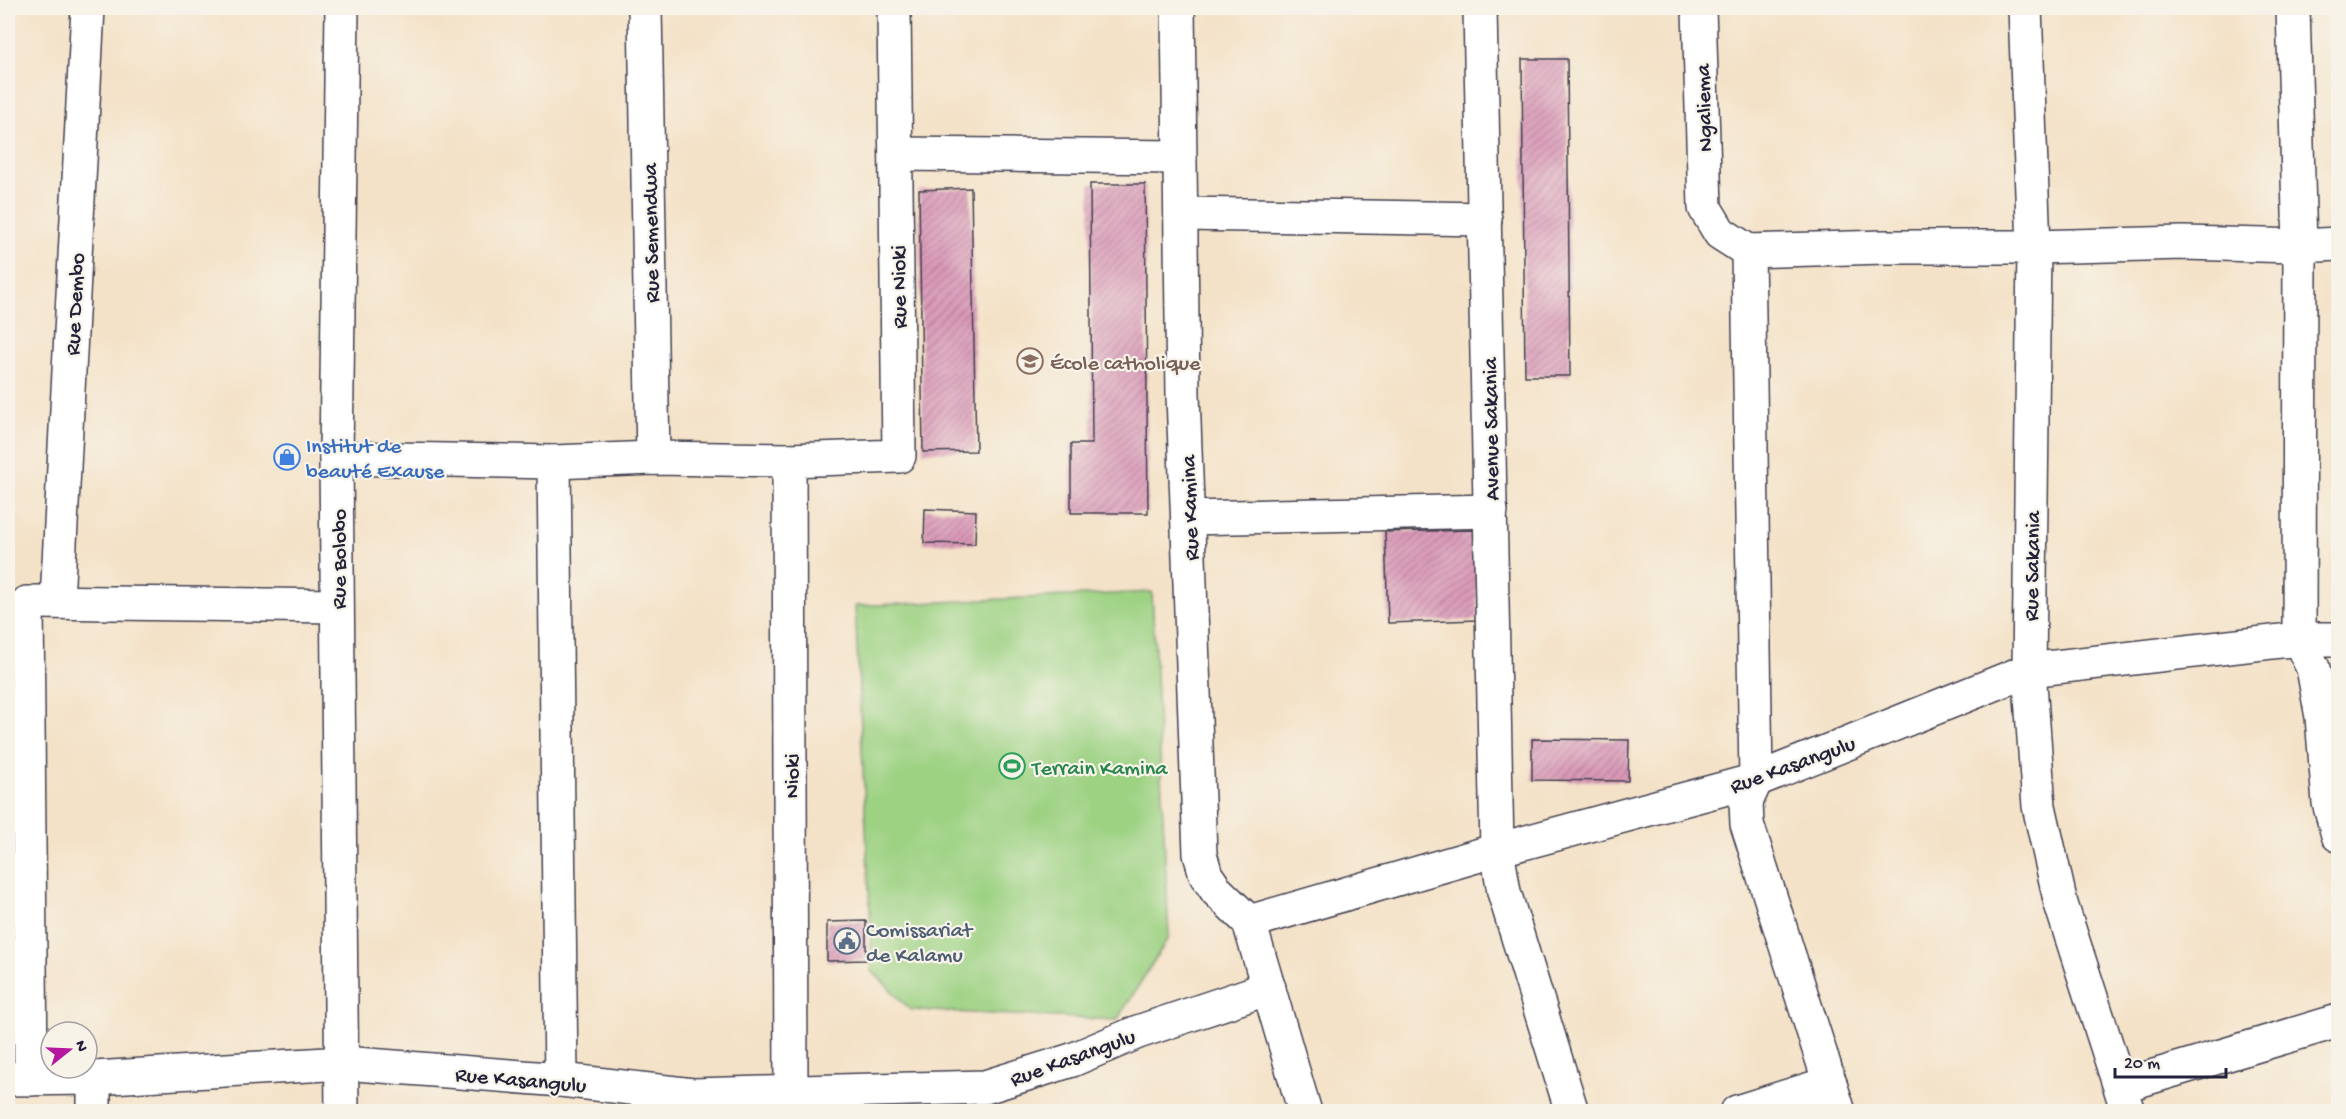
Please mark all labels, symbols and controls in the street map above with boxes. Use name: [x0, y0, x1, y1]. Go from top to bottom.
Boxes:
street label: Ngaliema: [1691, 63, 1721, 152]
street label: Rue Semendwa: [639, 162, 667, 303]
street label: Rue Nioki: [887, 245, 915, 329]
street label: Rue Dembo: [61, 252, 93, 356]
school or university icon: École catholique: [1015, 346, 1045, 376]
place label: École catholique: [1050, 352, 1201, 378]
street label: Avenue Sakania: [1479, 356, 1507, 501]
place label: Institut de beauté Exause: [306, 435, 445, 486]
shop icon: Institut de beauté Exause: [272, 442, 302, 472]
street label: Rue Kamina: [1177, 454, 1207, 561]
street label: Rue Bolobo: [328, 509, 354, 609]
street label: Rue Sakania: [2020, 510, 2048, 621]
street label: Rue Kasangulu: [1727, 732, 1860, 801]
sports icon: Terrain Kamina: [997, 751, 1027, 781]
street label: Nioki: [781, 753, 807, 799]
place label: Terrain Kamina: [1030, 757, 1168, 783]
place label: Comissariat de Kalamu: [866, 919, 974, 970]
public building icon: Comissariat de Kalamu: [832, 926, 862, 956]
north arrow: [39, 1020, 99, 1080]
street label: Rue Kasangulu: [1007, 1025, 1140, 1094]
text: N: [69, 1039, 91, 1055]
scale bar: [2115, 1041, 2226, 1079]
text: 20 m: [2124, 1054, 2160, 1075]
street label: Rue Kasangulu: [454, 1063, 587, 1101]

